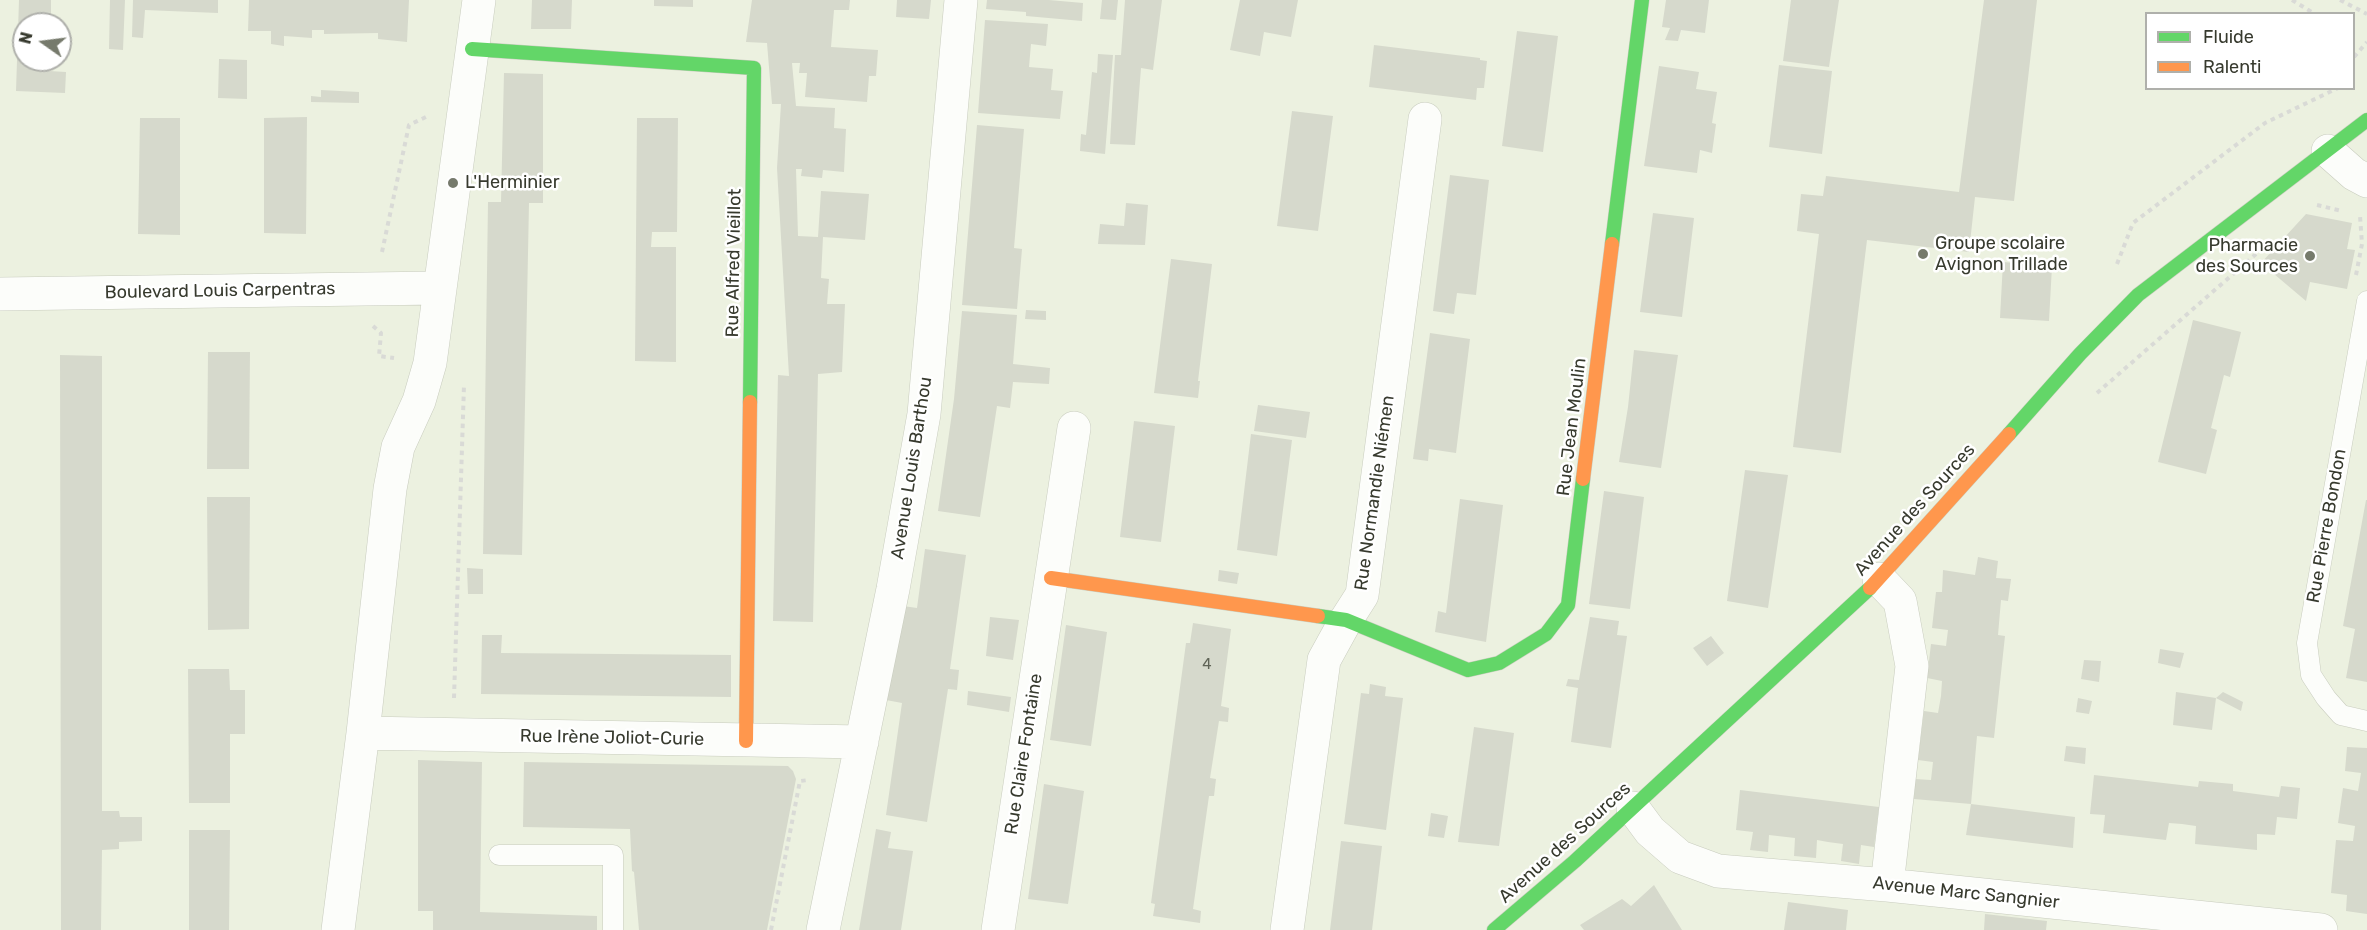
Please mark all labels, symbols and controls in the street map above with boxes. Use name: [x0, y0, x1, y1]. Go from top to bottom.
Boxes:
north arrow: [12, 12, 72, 72]
legend: [2145, 12, 2355, 90]
text: Fluide: [2203, 26, 2254, 48]
text: N: [15, 30, 37, 46]
text: Ralenti: [2203, 56, 2261, 78]
place label: L'Herminier: [465, 172, 559, 194]
marker: L'Herminier: [446, 176, 460, 190]
street label: Rue Alfred Vieillot: [722, 188, 746, 338]
place label: Groupe scolaire Avignon Trillade: [1935, 233, 2068, 276]
place label: Pharmacie des Sources: [2195, 235, 2298, 278]
marker: Groupe scolaire Avignon Trillade: [1916, 247, 1930, 261]
marker: Pharmacie des Sources: [2303, 249, 2317, 263]
street label: Boulevard Louis Carpentras: [104, 278, 336, 304]
street label: Rue Jean Moulin: [1553, 357, 1591, 497]
street label: Avenue Louis Barthou: [887, 375, 937, 561]
street label: Rue Normandie Niémen: [1351, 394, 1399, 592]
street label: Avenue des Sources: [1850, 440, 1980, 580]
street label: Rue Pierre Bondon: [2303, 447, 2351, 605]
house number: 4: [1202, 656, 1212, 674]
street label: Rue Claire Fontaine: [1001, 672, 1047, 836]
street label: Rue Irène Joliot-Curie: [520, 726, 704, 750]
street label: Avenue des Sources: [1495, 778, 1635, 908]
street label: Avenue Marc Sangnier: [1872, 872, 2060, 914]

